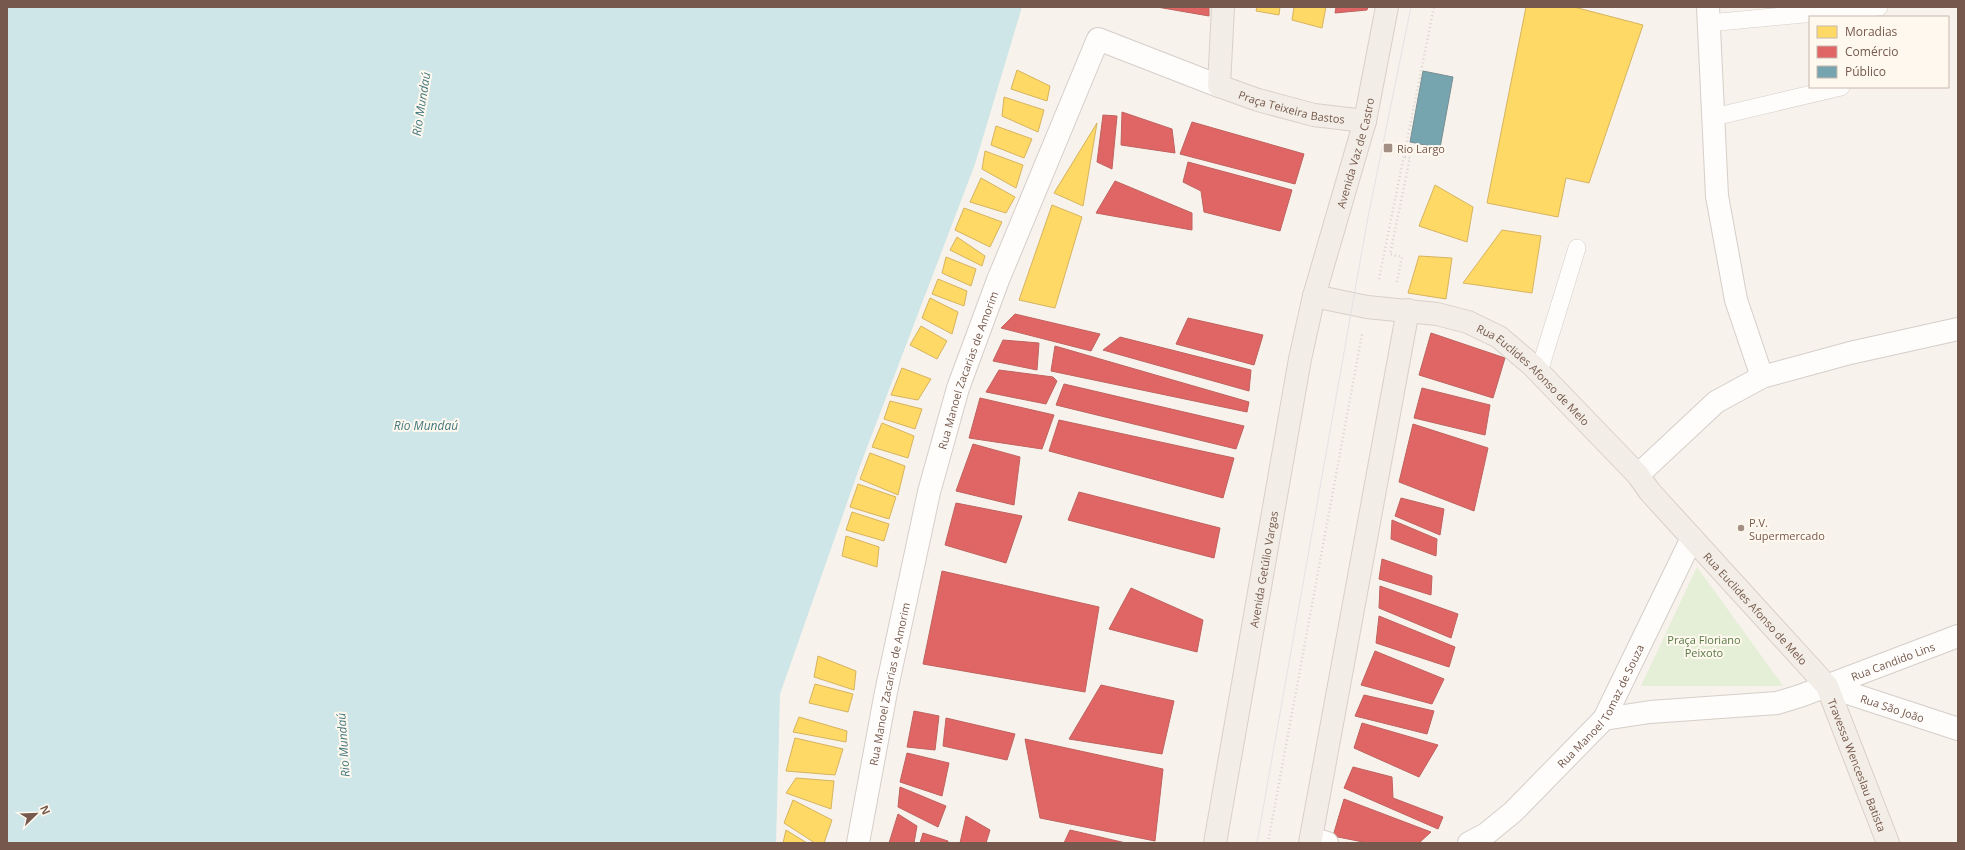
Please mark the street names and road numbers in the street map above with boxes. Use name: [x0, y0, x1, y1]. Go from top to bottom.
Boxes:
street label: Praça Teixeira Bastos: [1237, 86, 1346, 126]
street label: Avenida Vaz de Castro: [1333, 96, 1377, 210]
street label: Rua Manoel Zacarias de Amorim: [934, 289, 1001, 451]
street label: Rua Euclides Afonso de Melo: [1474, 320, 1593, 428]
street label: Avenida Getúlio Vargas: [1245, 510, 1281, 629]
street label: Rua Euclides Afonso de Melo: [1701, 549, 1811, 668]
street label: Rua Manoel Zacarias de Amorim: [865, 601, 913, 767]
street label: Rua Candido Lins: [1849, 638, 1937, 684]
street label: Rua Manoel Tomaz de Souza: [1553, 642, 1647, 771]
street label: Rua São João: [1859, 690, 1927, 725]
street label: Travessa Wenceslau Batista: [1825, 696, 1890, 833]

